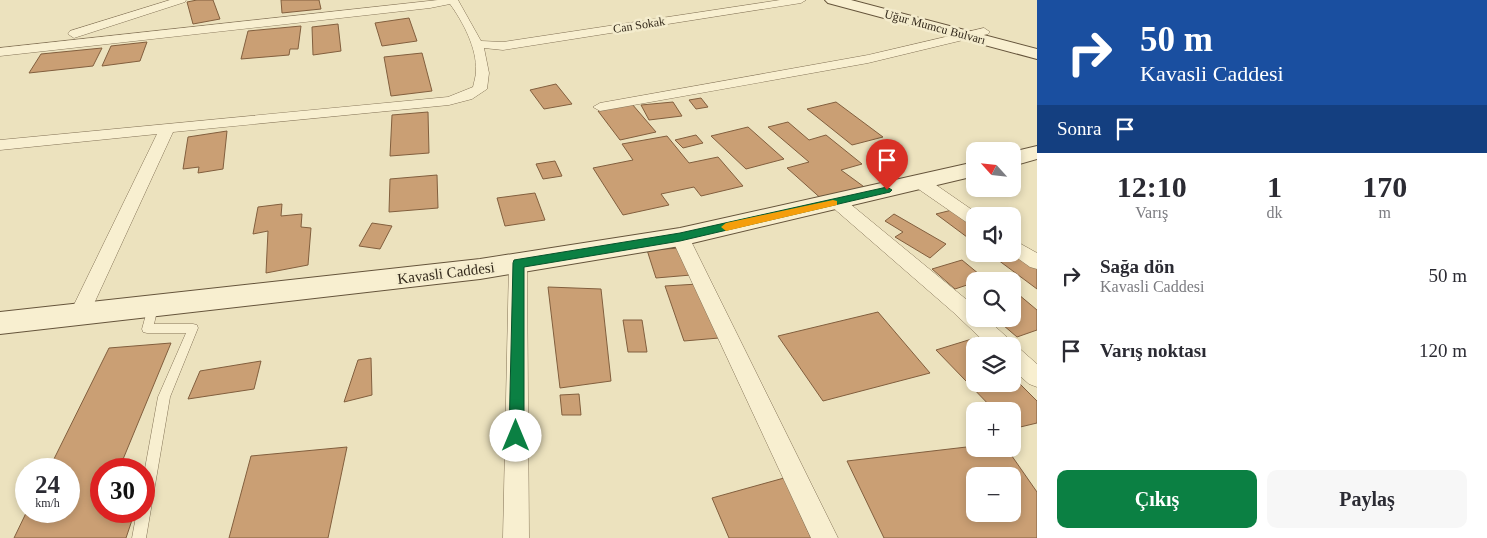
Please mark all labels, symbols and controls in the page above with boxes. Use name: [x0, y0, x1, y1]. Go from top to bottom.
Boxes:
street label: Uğur Mumcu Bulvarı: [883, 7, 988, 47]
street label: Can Sokak: [612, 14, 666, 36]
icon: right: [1057, 20, 1122, 85]
text: 50 m: [1140, 20, 1213, 59]
text: Kavasli Caddesi: [1140, 61, 1284, 86]
icon: arrive: [1111, 115, 1139, 143]
text: Sonra: [1057, 118, 1101, 139]
pin: [866, 139, 908, 190]
north arrow: [966, 142, 1021, 198]
map controls: [966, 142, 1021, 522]
icon: arrive: [873, 146, 901, 174]
text: 12:10: [1117, 170, 1187, 203]
text: 1: [1267, 170, 1282, 203]
text: 170: [1362, 170, 1407, 203]
text: Varış: [1135, 204, 1168, 221]
text: dk: [1267, 204, 1283, 221]
text: m: [1379, 204, 1391, 221]
button: sound: [966, 207, 1021, 262]
text: Sağa dön: [1100, 256, 1174, 277]
street label: Kavasli Caddesi: [396, 259, 496, 287]
icon: right: [1057, 262, 1085, 290]
text: 50 m: [1428, 265, 1467, 286]
button: search: [966, 272, 1021, 327]
text: Kavasli Caddesi: [1100, 278, 1204, 295]
button: layers: [966, 337, 1021, 392]
icon: arrive: [1057, 337, 1085, 365]
text: Varış noktası: [1100, 340, 1206, 361]
text: 120 m: [1419, 340, 1467, 361]
button: +: [966, 402, 1021, 457]
position arrow: [489, 409, 541, 461]
speed limit sign: 30: [90, 458, 155, 523]
button: −: [966, 467, 1021, 522]
button: Çıkış: [1057, 470, 1257, 528]
button: Paylaş: [1267, 470, 1467, 528]
text: 24: [35, 471, 60, 498]
text: km/h: [35, 496, 60, 510]

